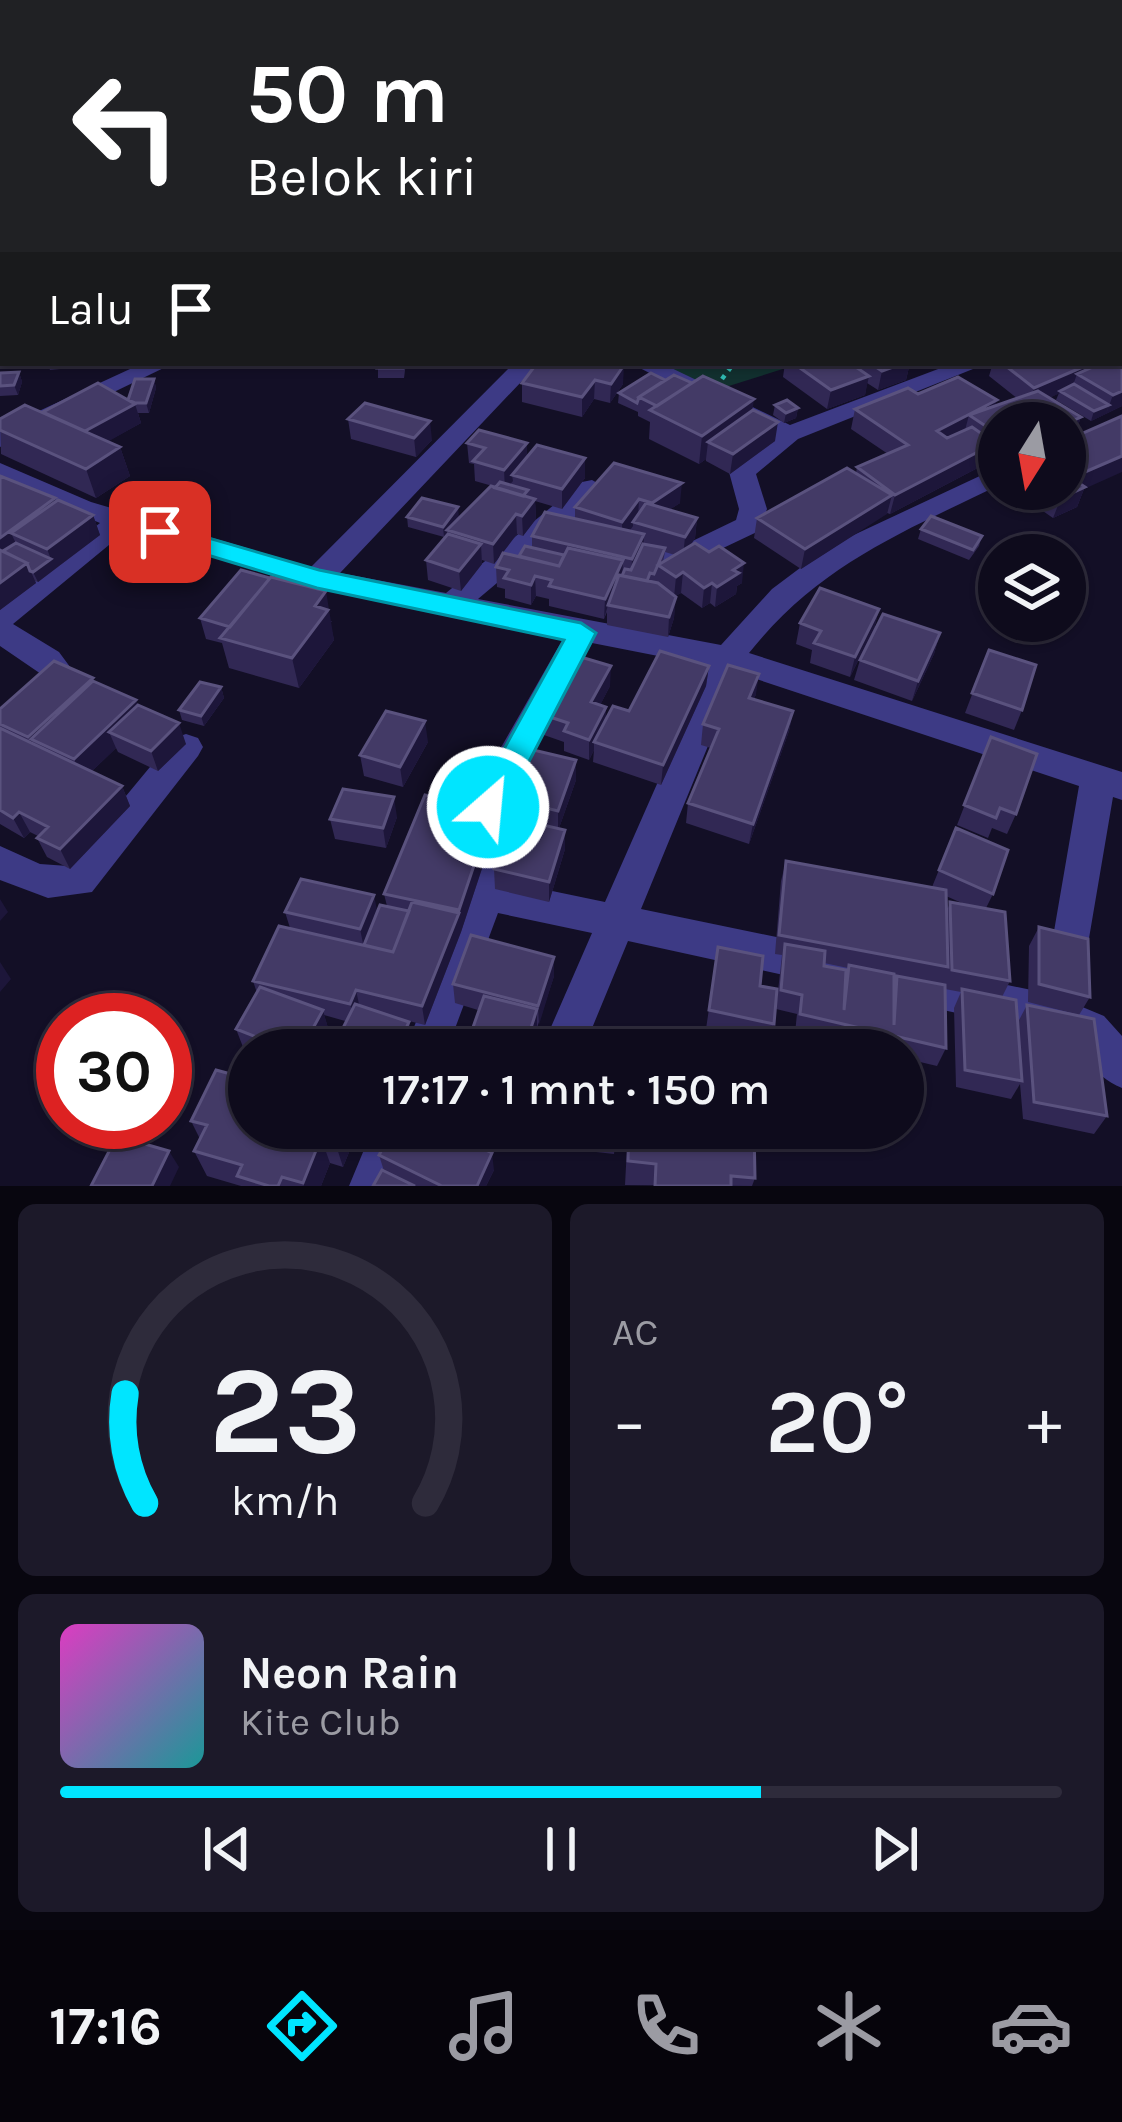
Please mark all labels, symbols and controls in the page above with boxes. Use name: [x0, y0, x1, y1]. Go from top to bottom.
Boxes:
text: 50 m: [246, 45, 449, 143]
icon: left: [48, 48, 204, 204]
text: Belok kiri: [246, 145, 477, 209]
icon: arrive: [158, 276, 224, 342]
text: Lalu: [48, 283, 134, 335]
north arrow: [978, 402, 1086, 510]
map controls: [978, 402, 1086, 642]
pin: [109, 481, 211, 583]
icon: arrive: [127, 499, 193, 565]
button: layers: [978, 534, 1086, 642]
position arrow: [425, 744, 551, 870]
speed limit sign: 30: [36, 993, 192, 1149]
text: 17:17 · 1 mnt · 150 m: [382, 1063, 770, 1115]
text: AC: [612, 1309, 658, 1355]
text: 23: [208, 1338, 362, 1483]
text: 20°: [765, 1369, 909, 1475]
text: −: [612, 1383, 647, 1461]
text: +: [1027, 1383, 1062, 1461]
text: km/h: [231, 1476, 339, 1526]
text: Neon Rain: [240, 1647, 459, 1699]
text: Kite Club: [240, 1699, 401, 1745]
icon: previous: [194, 1816, 260, 1882]
icon: pause: [528, 1816, 594, 1882]
icon: next: [862, 1816, 928, 1882]
icon: directions: [260, 1984, 344, 2068]
icon: music: [442, 1984, 526, 2068]
icon: phone: [624, 1984, 708, 2068]
icon: climate: [807, 1984, 891, 2068]
icon: car: [989, 1984, 1073, 2068]
text: 17:16: [49, 1994, 162, 2058]

